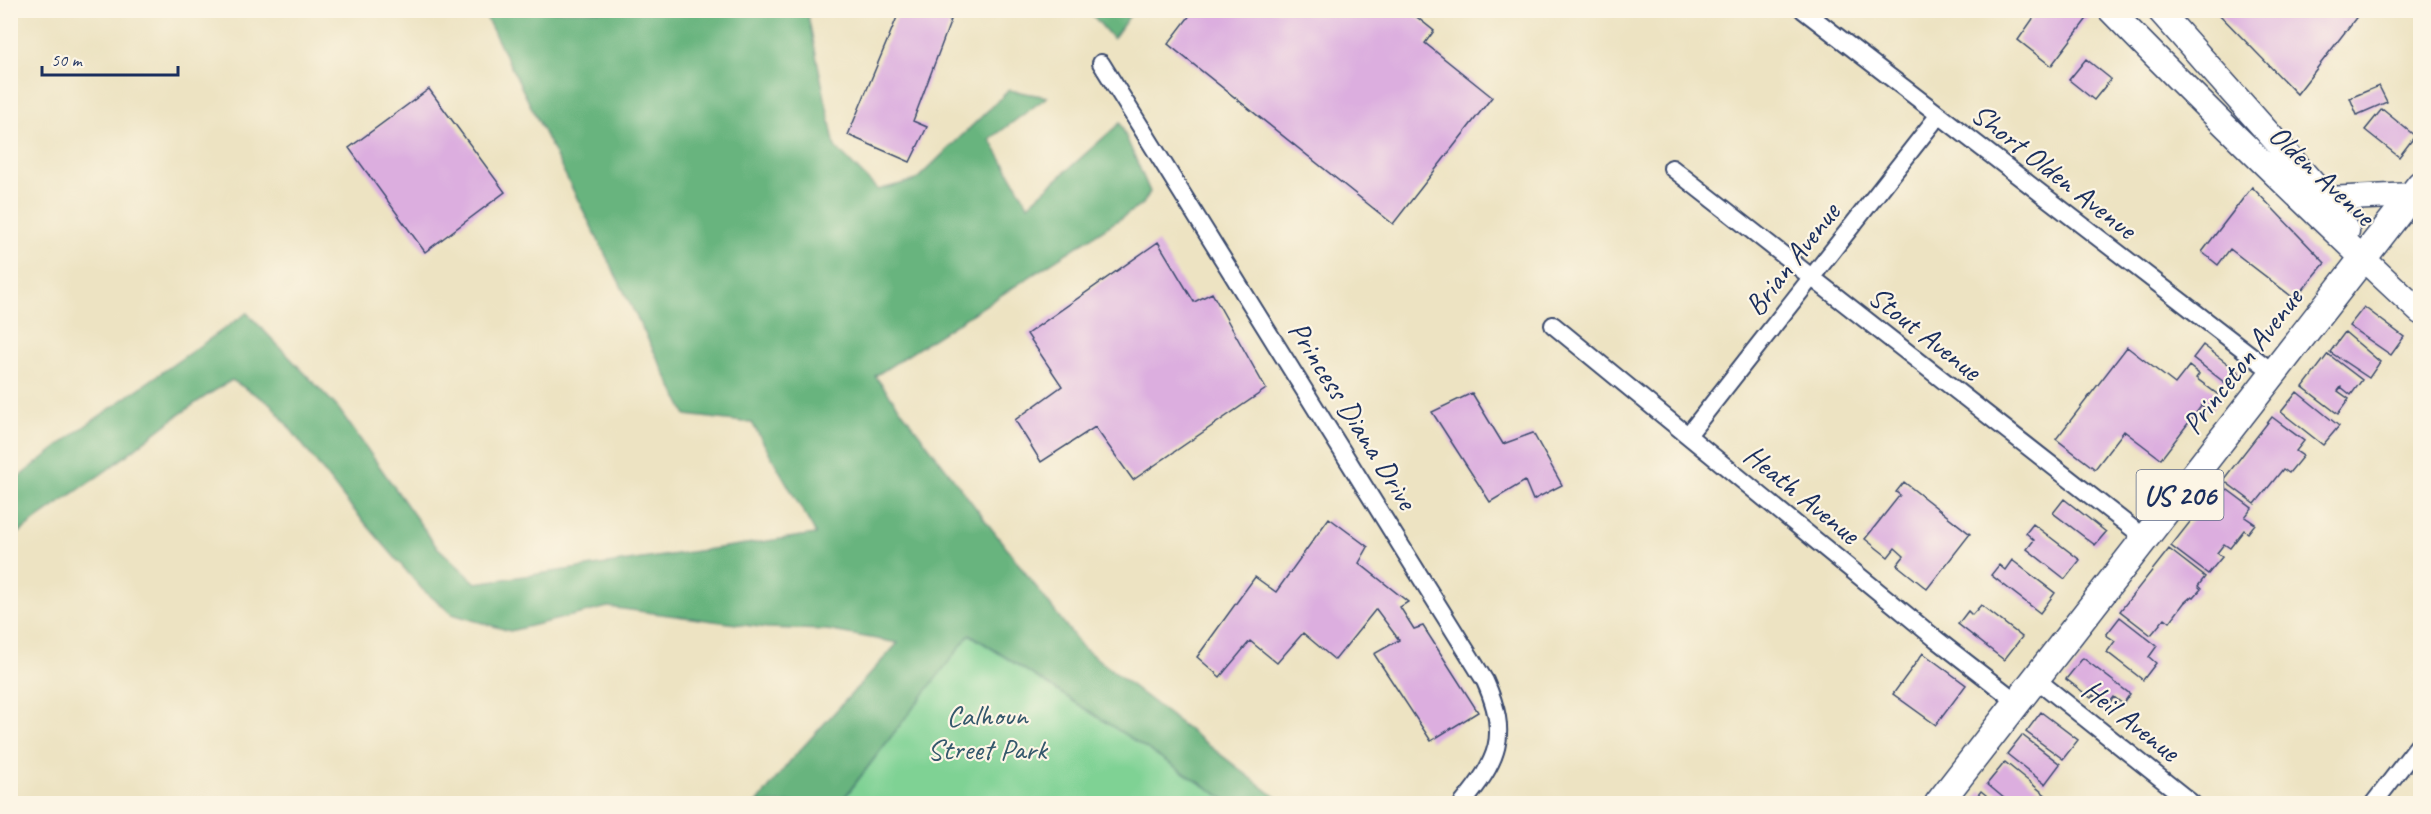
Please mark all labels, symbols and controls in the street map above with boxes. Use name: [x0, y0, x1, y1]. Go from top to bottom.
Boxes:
scale bar: [42, 39, 178, 77]
text: 50 m: [51, 49, 84, 71]
street label: Short Olden Avenue: [1964, 95, 2146, 249]
street label: Olden Avenue: [2261, 116, 2385, 235]
street label: Brian Avenue: [1736, 193, 1850, 323]
street label: Stout Avenue: [1861, 277, 1991, 390]
street label: Princeton Avenue: [2173, 278, 2312, 442]
street label: Princess Diana Drive: [1280, 314, 1427, 518]
street label: Heath Avenue: [1736, 436, 1869, 554]
road number: US 206: [2136, 470, 2224, 520]
street label: Heil Avenue: [2075, 670, 2189, 771]
park label: Calhoun Street Park: [927, 696, 1049, 768]

